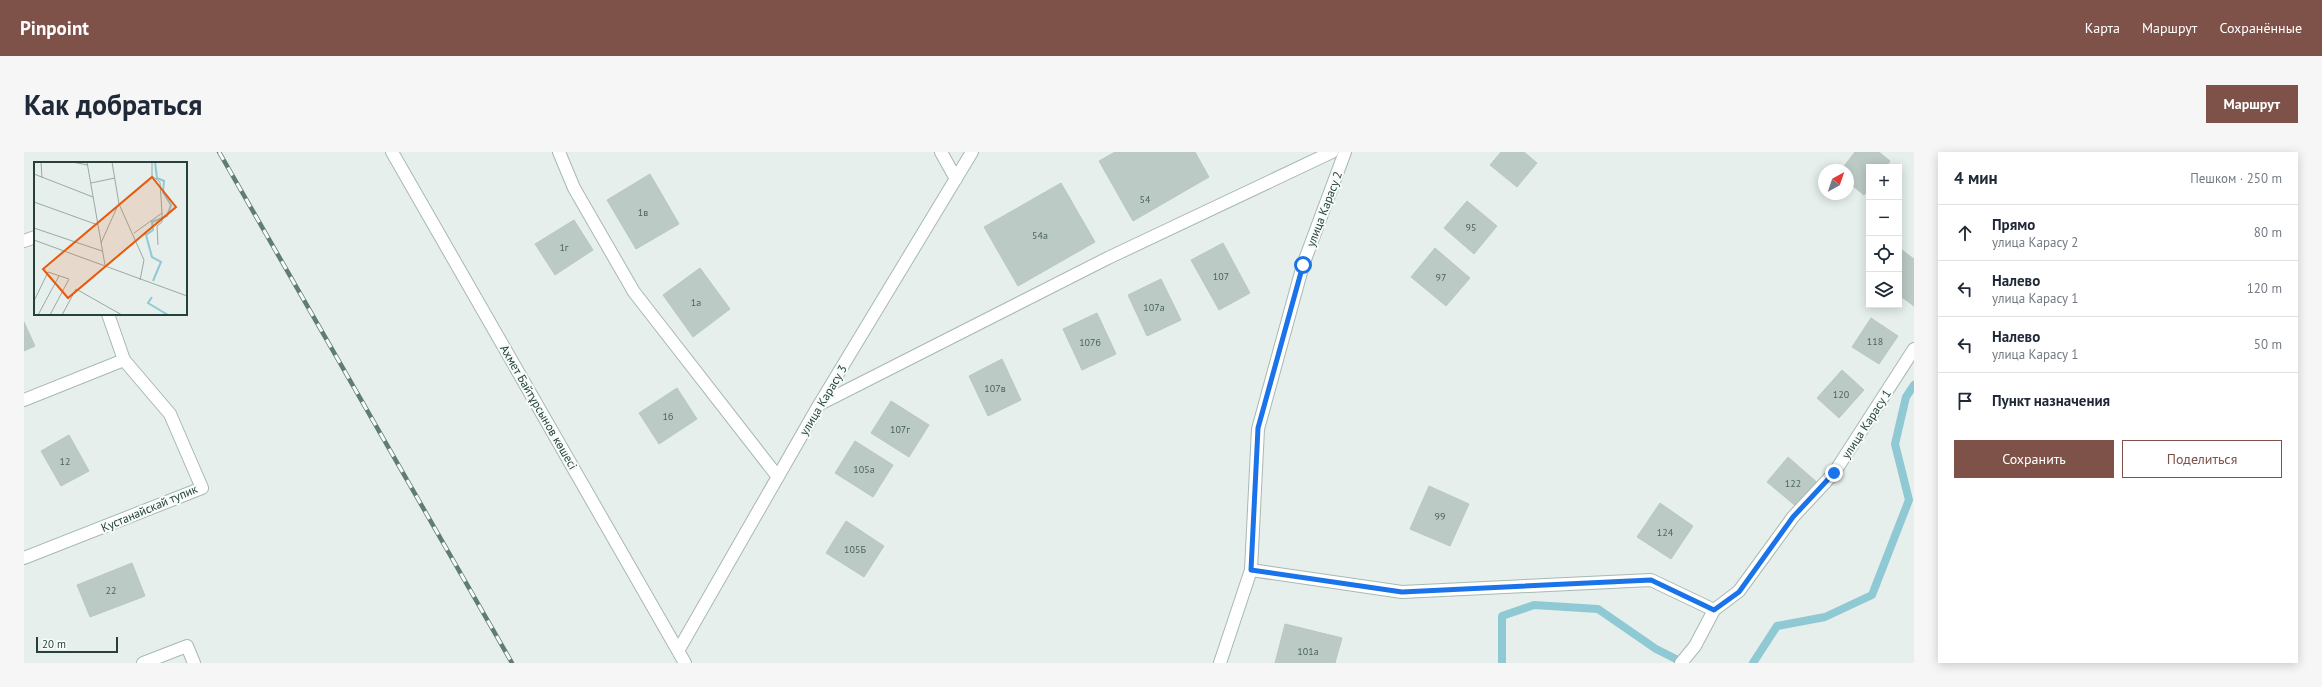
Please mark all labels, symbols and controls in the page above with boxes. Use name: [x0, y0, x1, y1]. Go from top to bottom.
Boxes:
text: Pinpoint: [20, 16, 89, 40]
text: Карта: [2085, 19, 2120, 37]
text: Маршрут: [2142, 19, 2197, 37]
text: Сохранённые: [2219, 19, 2302, 37]
button: Маршрут: [2206, 85, 2298, 123]
text: Как добраться: [24, 86, 202, 123]
inset map: [34, 162, 187, 315]
north arrow: [1818, 164, 1854, 200]
map controls: [1866, 164, 1902, 308]
button: +: [1866, 164, 1902, 200]
text: 4 мин: [1954, 167, 1998, 189]
street label: улица Карасу 2: [1303, 169, 1345, 249]
text: Пешком · 250 m: [2190, 170, 2282, 187]
house number: 54: [1140, 193, 1151, 206]
button: −: [1866, 200, 1902, 236]
house number: 1в: [638, 206, 648, 219]
text: Прямо: [1992, 215, 2035, 234]
house number: 95: [1466, 221, 1476, 234]
icon: ahead: [1954, 222, 1976, 244]
text: 80 m: [2254, 224, 2282, 241]
house number: 54а: [1032, 229, 1048, 242]
text: улица Карасу 2: [1992, 234, 2078, 251]
button: locate: [1866, 236, 1902, 272]
house number: 1г: [559, 241, 569, 254]
route start: [1294, 256, 1312, 274]
house number: 107: [1213, 270, 1229, 283]
house number: 97: [1436, 271, 1446, 284]
text: Налево: [1992, 271, 2040, 290]
button: layers: [1866, 272, 1902, 308]
icon: left: [1954, 278, 1976, 300]
text: 120 m: [2247, 280, 2282, 297]
text: улица Карасу 1: [1992, 290, 2078, 307]
house number: 1а: [691, 296, 701, 309]
house number: 107а: [1143, 301, 1165, 314]
text: Налево: [1992, 327, 2040, 346]
icon: left: [1954, 334, 1976, 356]
house number: 118: [1867, 335, 1883, 348]
house number: 107б: [1079, 336, 1101, 349]
text: 50 m: [2254, 336, 2282, 353]
street label: Ахмет Байтұрсынов көшесі: [497, 342, 581, 472]
text: улица Карасу 1: [1992, 346, 2078, 363]
street label: улица Карасу 3: [796, 362, 850, 438]
house number: 107в: [984, 382, 1006, 395]
street label: улица Карасу 1: [1838, 387, 1894, 461]
house number: 120: [1833, 388, 1850, 401]
icon: arrive: [1954, 390, 1976, 412]
text: Пункт назначения: [1992, 391, 2110, 410]
house number: 1б: [663, 410, 673, 423]
house number: 107г: [890, 423, 910, 436]
button: Сохранить: [1954, 440, 2114, 478]
button: Поделиться: [2122, 440, 2282, 478]
house number: 12: [60, 455, 70, 468]
house number: 105а: [853, 463, 875, 476]
route end: [1825, 464, 1843, 482]
house number: 122: [1785, 477, 1801, 490]
street label: Кустанайскай тупик: [98, 481, 200, 535]
house number: 99: [1435, 510, 1445, 523]
house number: 124: [1657, 526, 1674, 539]
house number: 105Б: [844, 543, 866, 556]
house number: 22: [106, 584, 116, 597]
scale bar: [36, 635, 118, 654]
text: 20 m: [42, 637, 66, 651]
house number: 101а: [1297, 645, 1319, 658]

